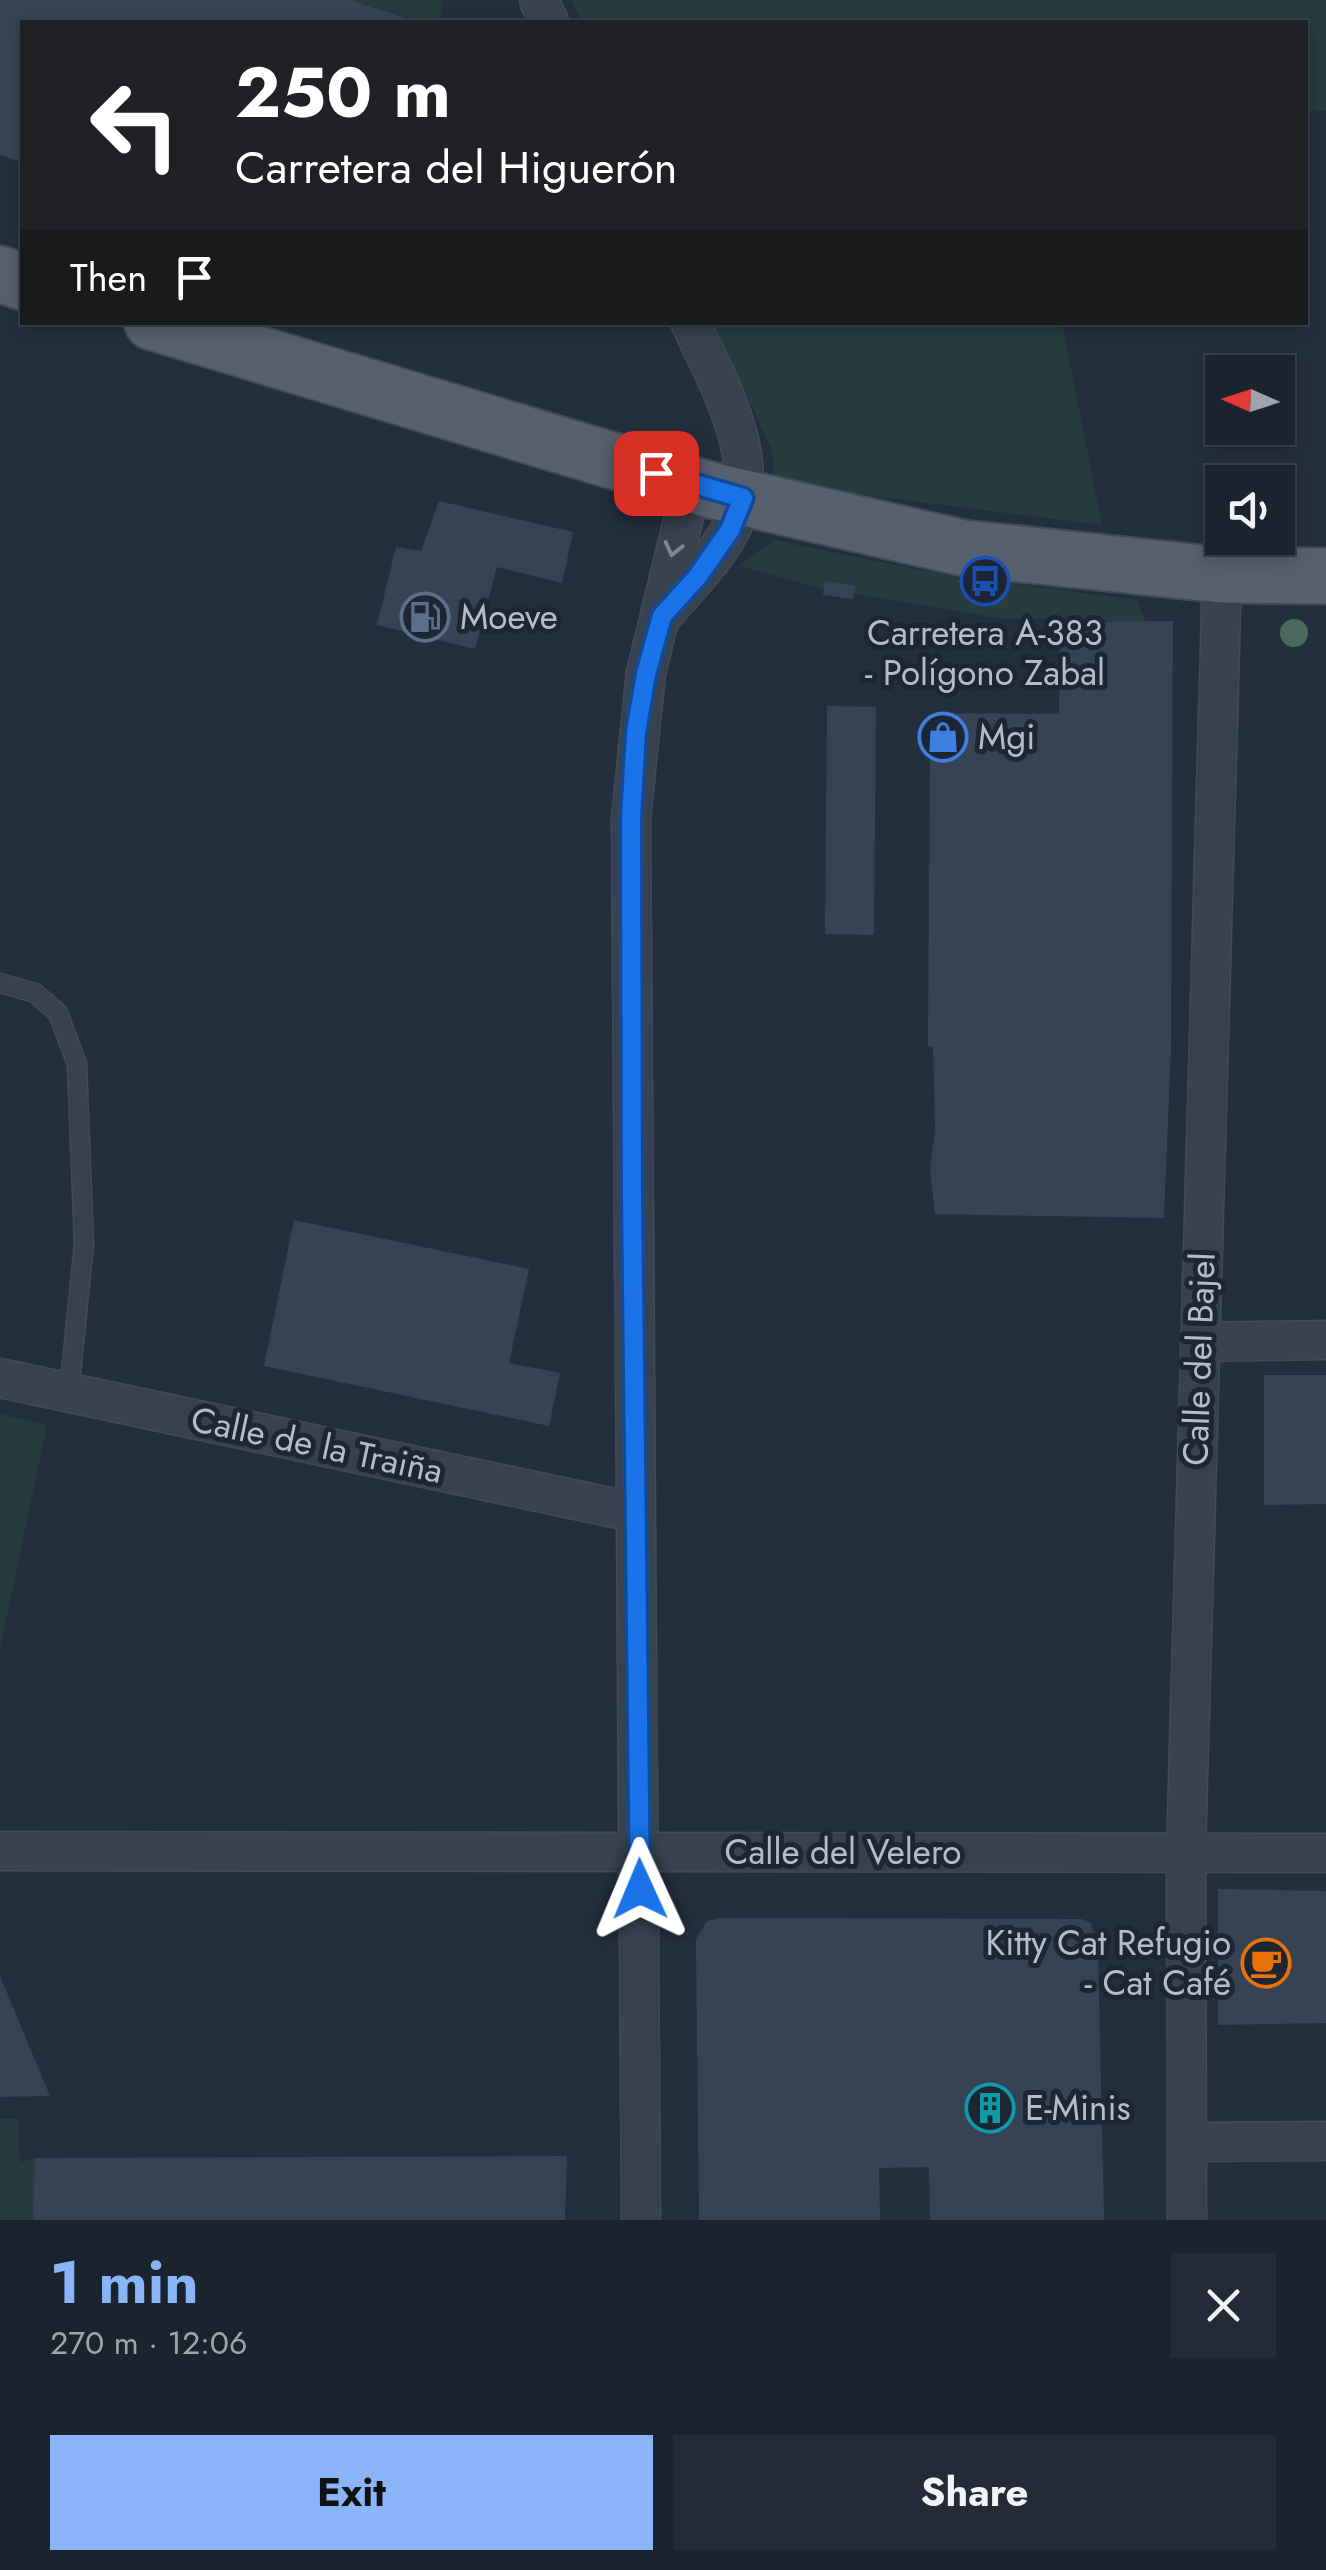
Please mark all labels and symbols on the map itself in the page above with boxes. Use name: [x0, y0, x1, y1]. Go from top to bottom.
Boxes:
north arrow: [1205, 355, 1295, 445]
pin: [614, 431, 699, 516]
one-way arrow: [664, 540, 685, 557]
bus stop icon: Carretera A-383 - Polígono Zabal: [959, 555, 1011, 607]
fuel station icon: Moeve: [399, 591, 451, 643]
place label: Moeve: [460, 592, 558, 642]
place label: Carretera A-383 - Polígono Zabal: [865, 608, 1105, 698]
shop icon: Mgi: [917, 711, 969, 763]
place label: Mgi: [978, 712, 1035, 762]
street label: Calle del Bajel: [1170, 1252, 1228, 1466]
street label: Calle de la Traiña: [187, 1394, 447, 1496]
street label: Calle del Velero: [725, 1827, 961, 1877]
position arrow: [588, 1837, 692, 1941]
place label: Kitty Cat Refugio - Cat Café: [986, 1918, 1231, 2008]
cafe icon: Kitty Cat Refugio - Cat Café: [1240, 1937, 1292, 1989]
building icon: E-Minis: [964, 2082, 1016, 2134]
place label: E-Minis: [1025, 2083, 1131, 2133]

